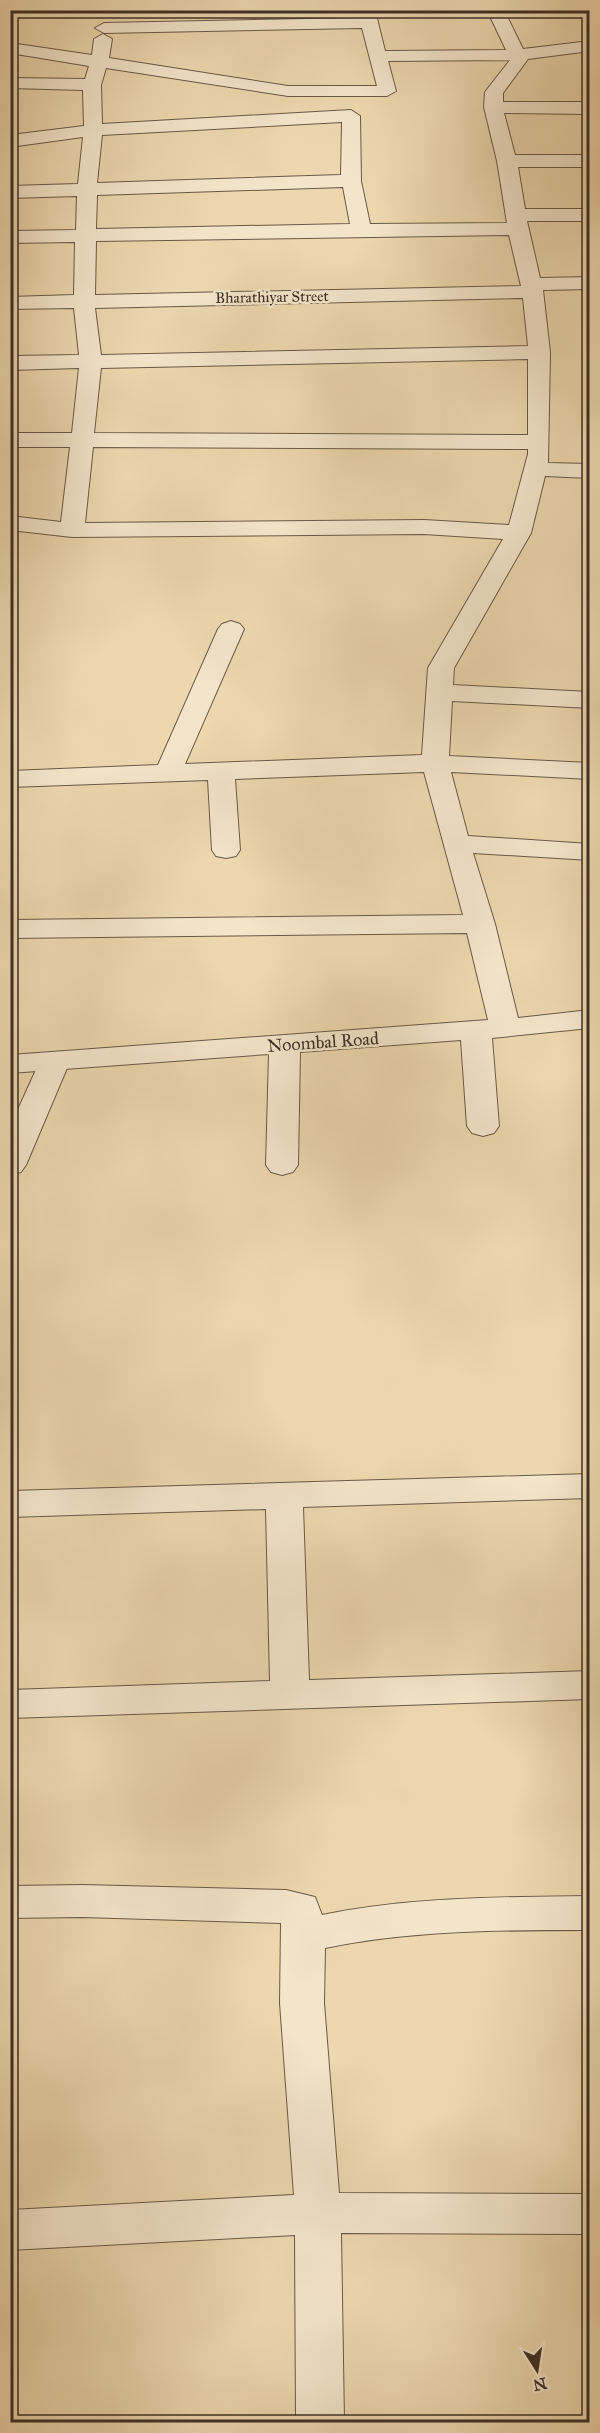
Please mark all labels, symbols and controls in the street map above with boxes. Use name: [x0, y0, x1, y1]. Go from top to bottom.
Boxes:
street label: Bharathiyar Street: [215, 287, 330, 307]
street label: Noombal Road: [266, 1027, 380, 1057]
north arrow: [507, 2340, 567, 2400]
text: N: [531, 2373, 549, 2395]

